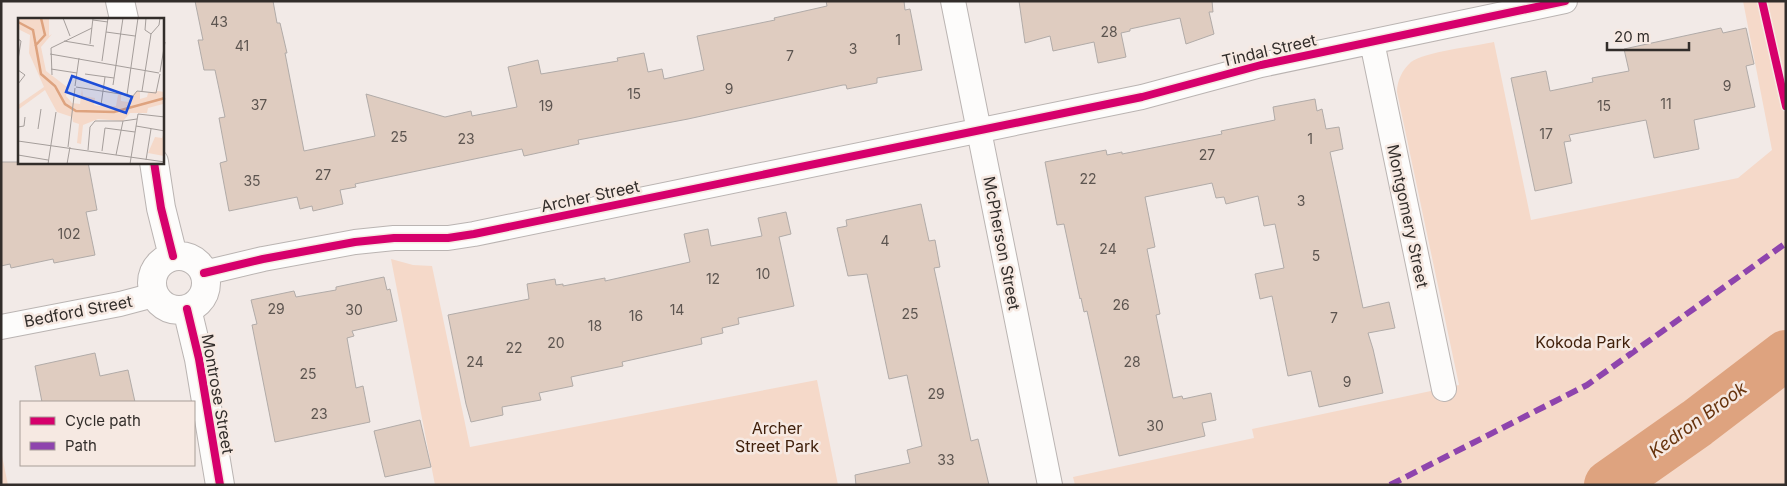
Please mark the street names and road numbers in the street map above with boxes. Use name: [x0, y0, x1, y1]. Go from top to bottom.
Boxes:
street label: Tindal Street: [1220, 29, 1318, 71]
street label: Montgomery Street: [1383, 142, 1433, 290]
street label: McPherson Street: [979, 174, 1025, 312]
street label: Archer Street: [539, 176, 641, 216]
street label: Bedford Street: [22, 291, 134, 331]
street label: Montrose Street: [198, 332, 238, 456]

